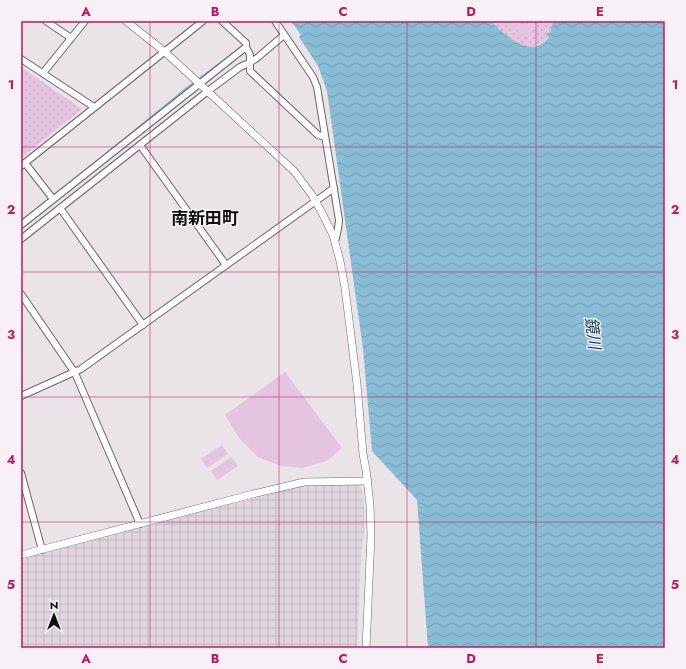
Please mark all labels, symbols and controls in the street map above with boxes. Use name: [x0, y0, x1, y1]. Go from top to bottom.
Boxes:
text: A: [80, 2, 91, 21]
text: B: [211, 2, 220, 21]
text: C: [338, 2, 348, 21]
text: D: [466, 2, 476, 21]
text: E: [596, 2, 604, 21]
text: 1: [8, 75, 14, 94]
text: 1: [672, 75, 678, 94]
text: 2: [7, 200, 15, 219]
text: 2: [671, 200, 679, 219]
district label: 南新田町: [171, 206, 239, 230]
water label: 鏡川: [580, 316, 607, 352]
text: 3: [7, 325, 15, 344]
text: 3: [671, 325, 679, 344]
text: 4: [6, 450, 16, 469]
text: 4: [670, 450, 680, 469]
text: 5: [7, 575, 15, 594]
text: 5: [671, 575, 679, 594]
north arrow: [34, 595, 74, 635]
text: N: [50, 597, 58, 613]
text: A: [80, 649, 91, 668]
text: B: [211, 649, 220, 668]
text: C: [338, 649, 348, 668]
text: D: [466, 649, 476, 668]
text: E: [596, 649, 604, 668]

